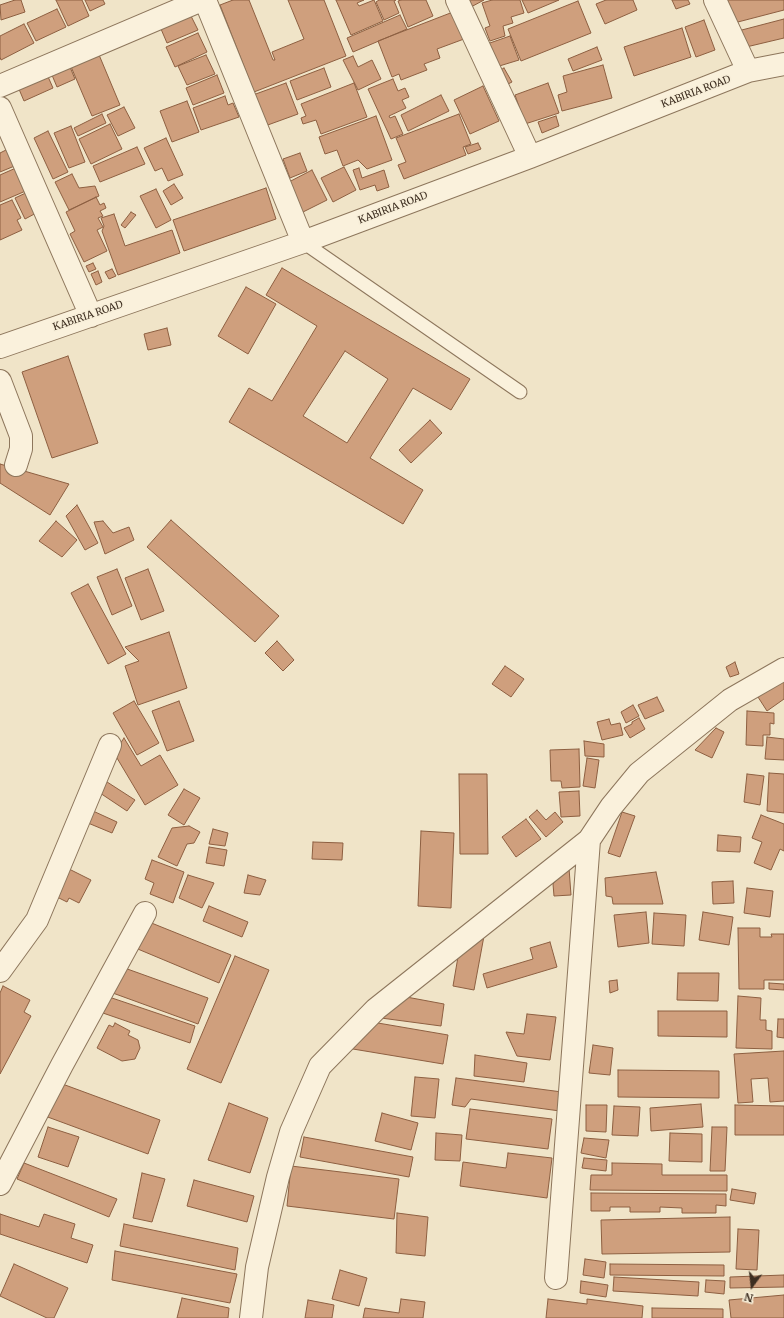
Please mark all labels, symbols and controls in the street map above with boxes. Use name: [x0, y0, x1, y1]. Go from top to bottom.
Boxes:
street label: KABIRIA ROAD: [660, 73, 732, 111]
street label: KABIRIA ROAD: [357, 189, 429, 227]
street label: KABIRIA ROAD: [51, 298, 125, 334]
north arrow: [732, 1266, 772, 1306]
text: N: [743, 1290, 755, 1305]

